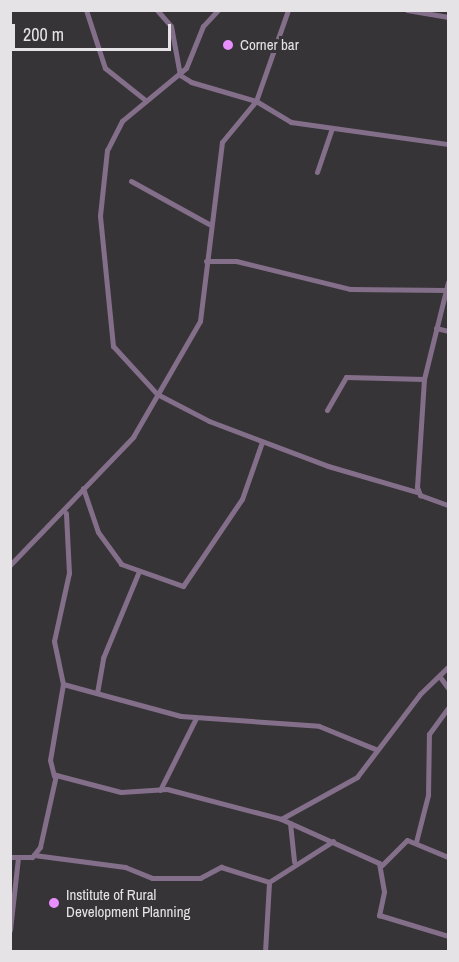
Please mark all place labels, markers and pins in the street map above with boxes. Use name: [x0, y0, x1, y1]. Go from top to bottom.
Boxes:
place label: Corner bar: [240, 36, 299, 54]
marker: Corner bar: [221, 38, 235, 52]
place label: Institute of Rural Development Planning: [66, 885, 190, 920]
marker: Institute of Rural Development Planning: [47, 896, 61, 910]

